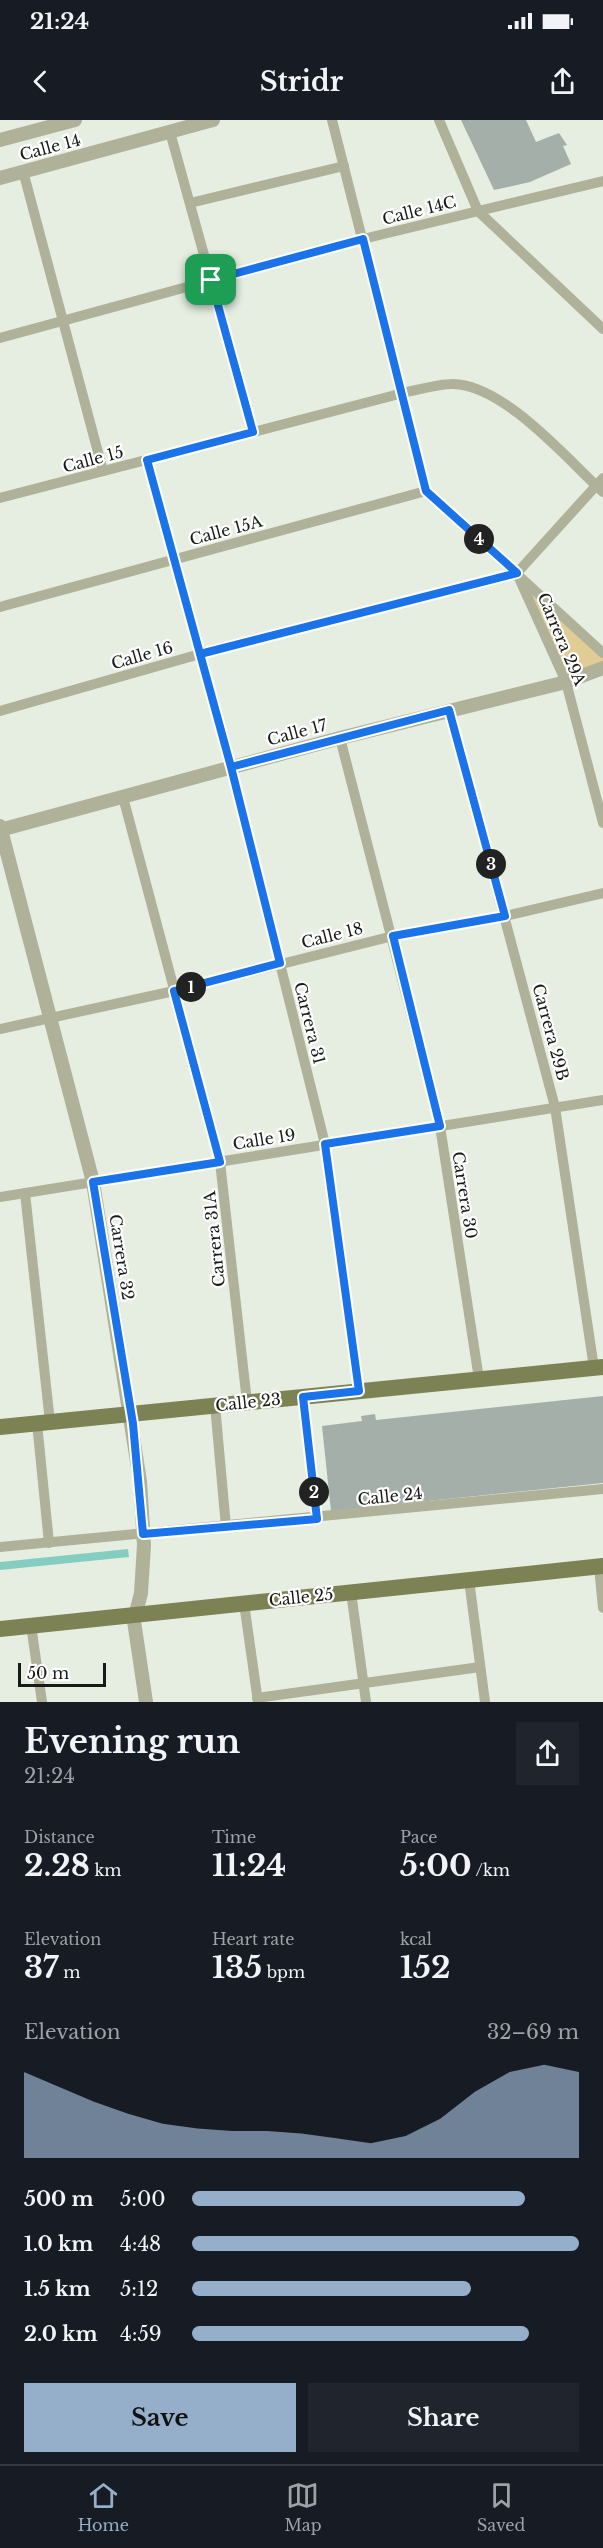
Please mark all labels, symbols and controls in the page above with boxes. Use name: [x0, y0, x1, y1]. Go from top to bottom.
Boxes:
text: 21:24: [30, 8, 89, 35]
icon: back: [24, 65, 57, 98]
text: Stridr: [260, 65, 343, 98]
icon: share: [546, 65, 579, 98]
street label: Calle 14: [17, 129, 83, 165]
street label: Calle 14C: [380, 191, 458, 229]
pin: [185, 254, 236, 305]
icon: arrive: [194, 263, 227, 296]
street label: Calle 15: [60, 441, 126, 477]
street label: Calle 15A: [187, 511, 265, 549]
pin: 4: [464, 524, 494, 554]
text: 4: [474, 529, 484, 549]
street label: Carrera 29A: [533, 590, 591, 689]
street label: Calle 16: [109, 637, 175, 673]
street label: Calle 17: [265, 714, 330, 750]
pin: 3: [476, 849, 506, 879]
text: 3: [486, 854, 496, 874]
street label: Calle 18: [299, 918, 365, 952]
pin: 1: [176, 972, 206, 1002]
text: 1: [188, 977, 194, 997]
street label: Carrera 31: [290, 980, 330, 1066]
street label: Carrera 29B: [528, 981, 574, 1083]
street label: Calle 19: [231, 1124, 297, 1154]
street label: Carrera 30: [448, 1150, 482, 1240]
street label: Carrera 31A: [199, 1189, 229, 1288]
street label: Carrera 32: [105, 1213, 139, 1301]
street label: Calle 23: [214, 1389, 282, 1415]
pin: 2: [299, 1477, 329, 1507]
text: 2: [309, 1482, 319, 1502]
street label: Calle 24: [357, 1483, 423, 1509]
street label: Calle 25: [268, 1584, 334, 1610]
scale bar: [18, 1660, 106, 1688]
text: 50 m: [27, 1663, 69, 1683]
text: Evening run: [24, 1721, 240, 1762]
button: share: [516, 1722, 579, 1785]
text: 21:24: [24, 1764, 75, 1788]
text: Distance: [24, 1827, 95, 1847]
text: Time: [212, 1827, 256, 1847]
text: Pace: [400, 1827, 437, 1847]
text: 2.28: [24, 1847, 90, 1884]
text: 11:24: [212, 1847, 286, 1884]
text: 5:00: [400, 1847, 472, 1884]
text: km: [90, 1860, 122, 1880]
text: /km: [472, 1860, 510, 1880]
text: Elevation: [24, 1929, 101, 1949]
text: Heart rate: [212, 1929, 294, 1949]
text: kcal: [400, 1929, 432, 1949]
text: 37: [24, 1949, 59, 1986]
text: 135: [212, 1949, 262, 1986]
text: 152: [400, 1949, 450, 1986]
text: m: [59, 1962, 80, 1982]
text: bpm: [262, 1962, 305, 1982]
text: Elevation: [24, 2020, 121, 2044]
text: 32–69 m: [487, 2020, 579, 2044]
text: 500 m: [24, 2187, 94, 2211]
text: 5:00: [120, 2187, 166, 2211]
text: 1.0 km: [24, 2232, 93, 2256]
text: 4:48: [120, 2232, 161, 2256]
text: 1.5 km: [24, 2277, 91, 2301]
text: 5:12: [120, 2277, 158, 2301]
text: 2.0 km: [24, 2322, 98, 2346]
text: 4:59: [120, 2322, 162, 2346]
button: Save: [24, 2383, 296, 2452]
button: Share: [308, 2383, 579, 2452]
tab: Home: [78, 2479, 129, 2535]
tab: Map: [284, 2479, 322, 2535]
tab: Saved: [477, 2479, 525, 2535]

